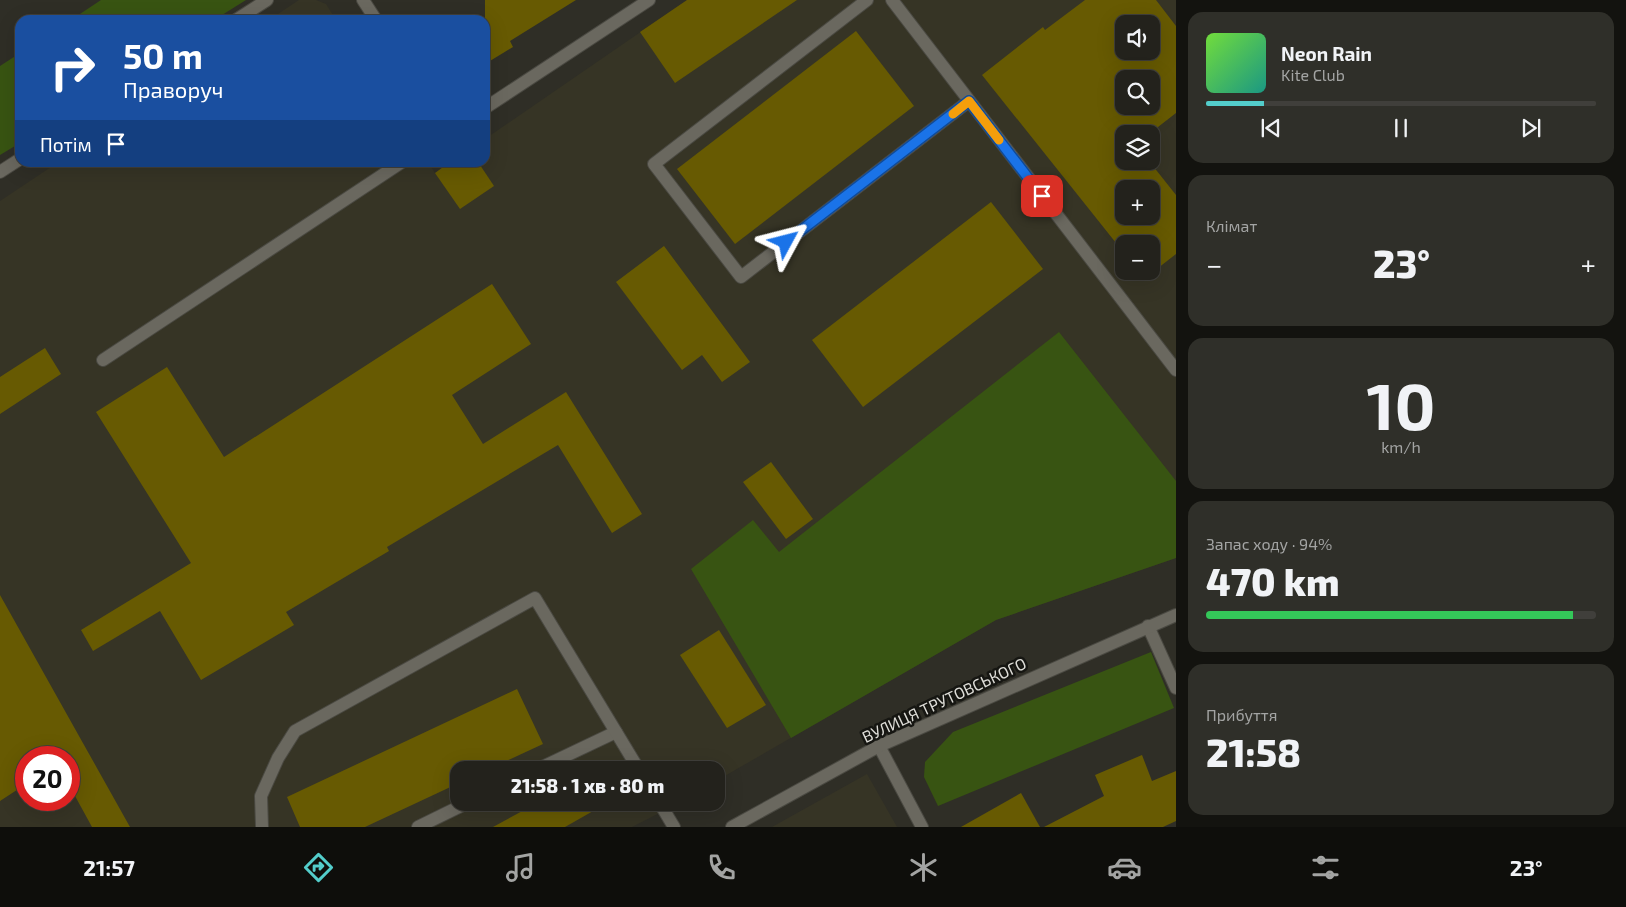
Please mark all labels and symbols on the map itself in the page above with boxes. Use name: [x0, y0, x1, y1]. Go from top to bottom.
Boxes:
pin: [1021, 175, 1063, 217]
position arrow: [759, 215, 811, 267]
street label: ВУЛИЦЯ ТРУТОВСЬКОГО: [859, 653, 1029, 746]
speed limit sign: 20: [15, 746, 80, 811]

